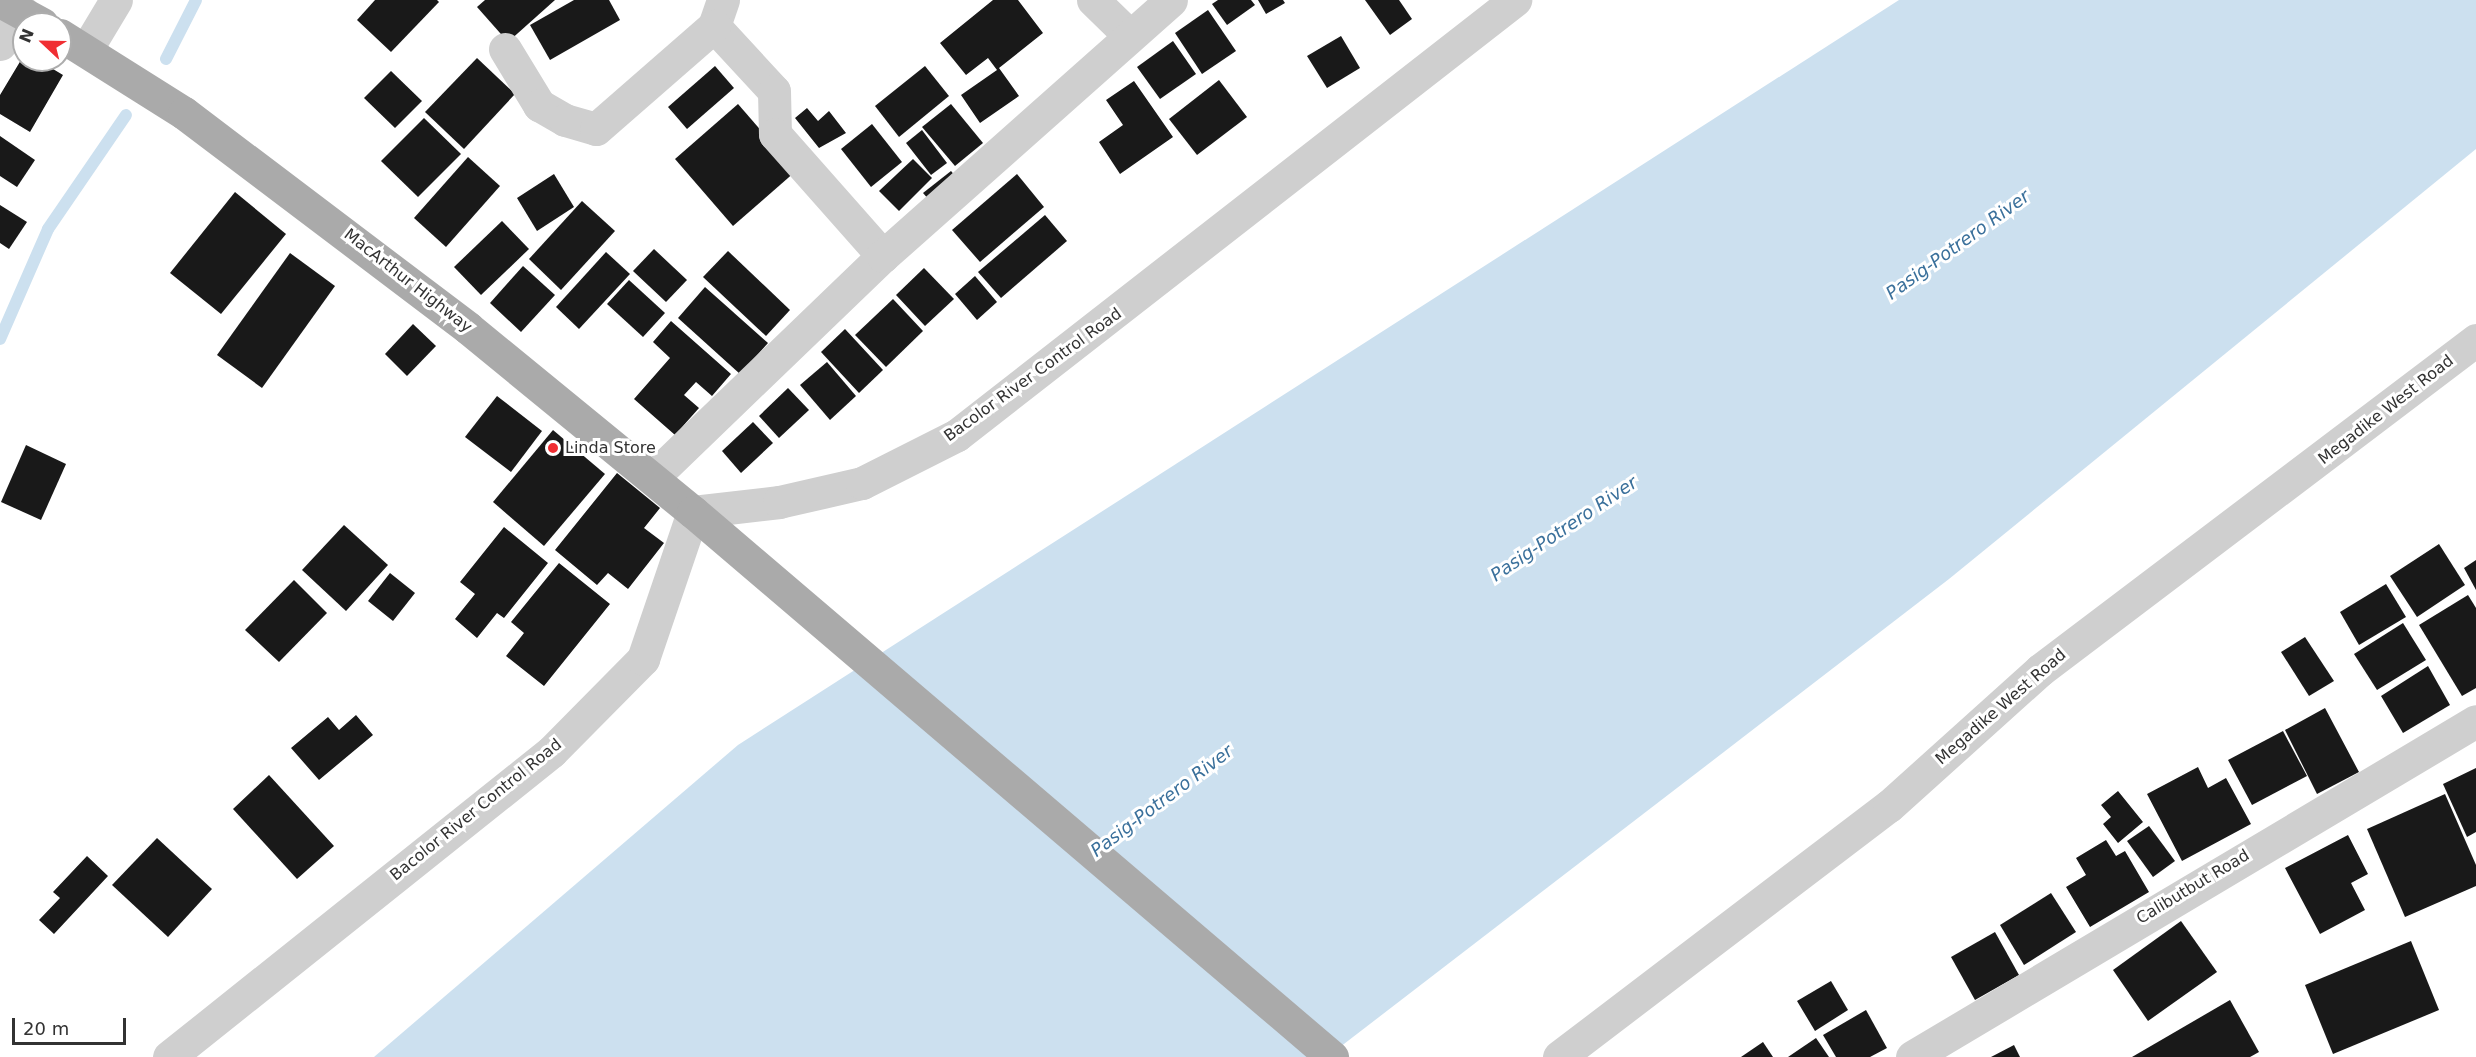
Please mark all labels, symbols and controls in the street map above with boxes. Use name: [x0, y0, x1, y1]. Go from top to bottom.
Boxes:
north arrow: [12, 12, 72, 72]
text: N: [15, 26, 38, 46]
water label: Pasig-Potrero River: [1882, 186, 2034, 304]
street label: MacArthur Highway: [340, 225, 476, 337]
street label: Bacolor River Control Road: [940, 304, 1126, 446]
street label: Megadike West Road: [2315, 351, 2457, 469]
place label: Linda Store: [565, 438, 656, 458]
marker: Linda Store: [546, 441, 560, 455]
water label: Pasig-Potrero River: [1487, 472, 1641, 586]
street label: Megadike West Road: [1932, 645, 2070, 769]
street label: Bacolor River Control Road: [386, 735, 566, 885]
water label: Pasig-Potrero River: [1087, 741, 1237, 861]
street label: Calibutbut Road: [2133, 846, 2253, 928]
scale bar: [15, 1006, 129, 1044]
text: 20 m: [23, 1018, 69, 1039]

